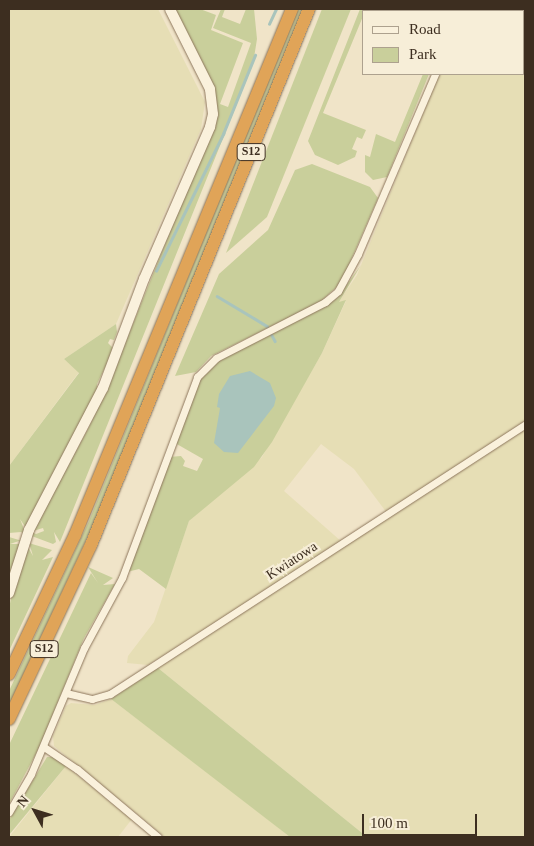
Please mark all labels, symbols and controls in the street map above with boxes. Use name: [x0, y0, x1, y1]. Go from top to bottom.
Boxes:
legend: [362, 10, 524, 75]
text: Road: [409, 21, 441, 37]
text: Park: [409, 46, 437, 62]
road number: S12: [236, 142, 266, 162]
street label: Kwiatowa: [263, 538, 321, 584]
road number: S12: [29, 640, 59, 659]
north arrow: [10, 786, 60, 836]
text: N: [14, 793, 32, 810]
scale bar: [364, 804, 479, 836]
text: 100 m: [370, 815, 408, 831]

